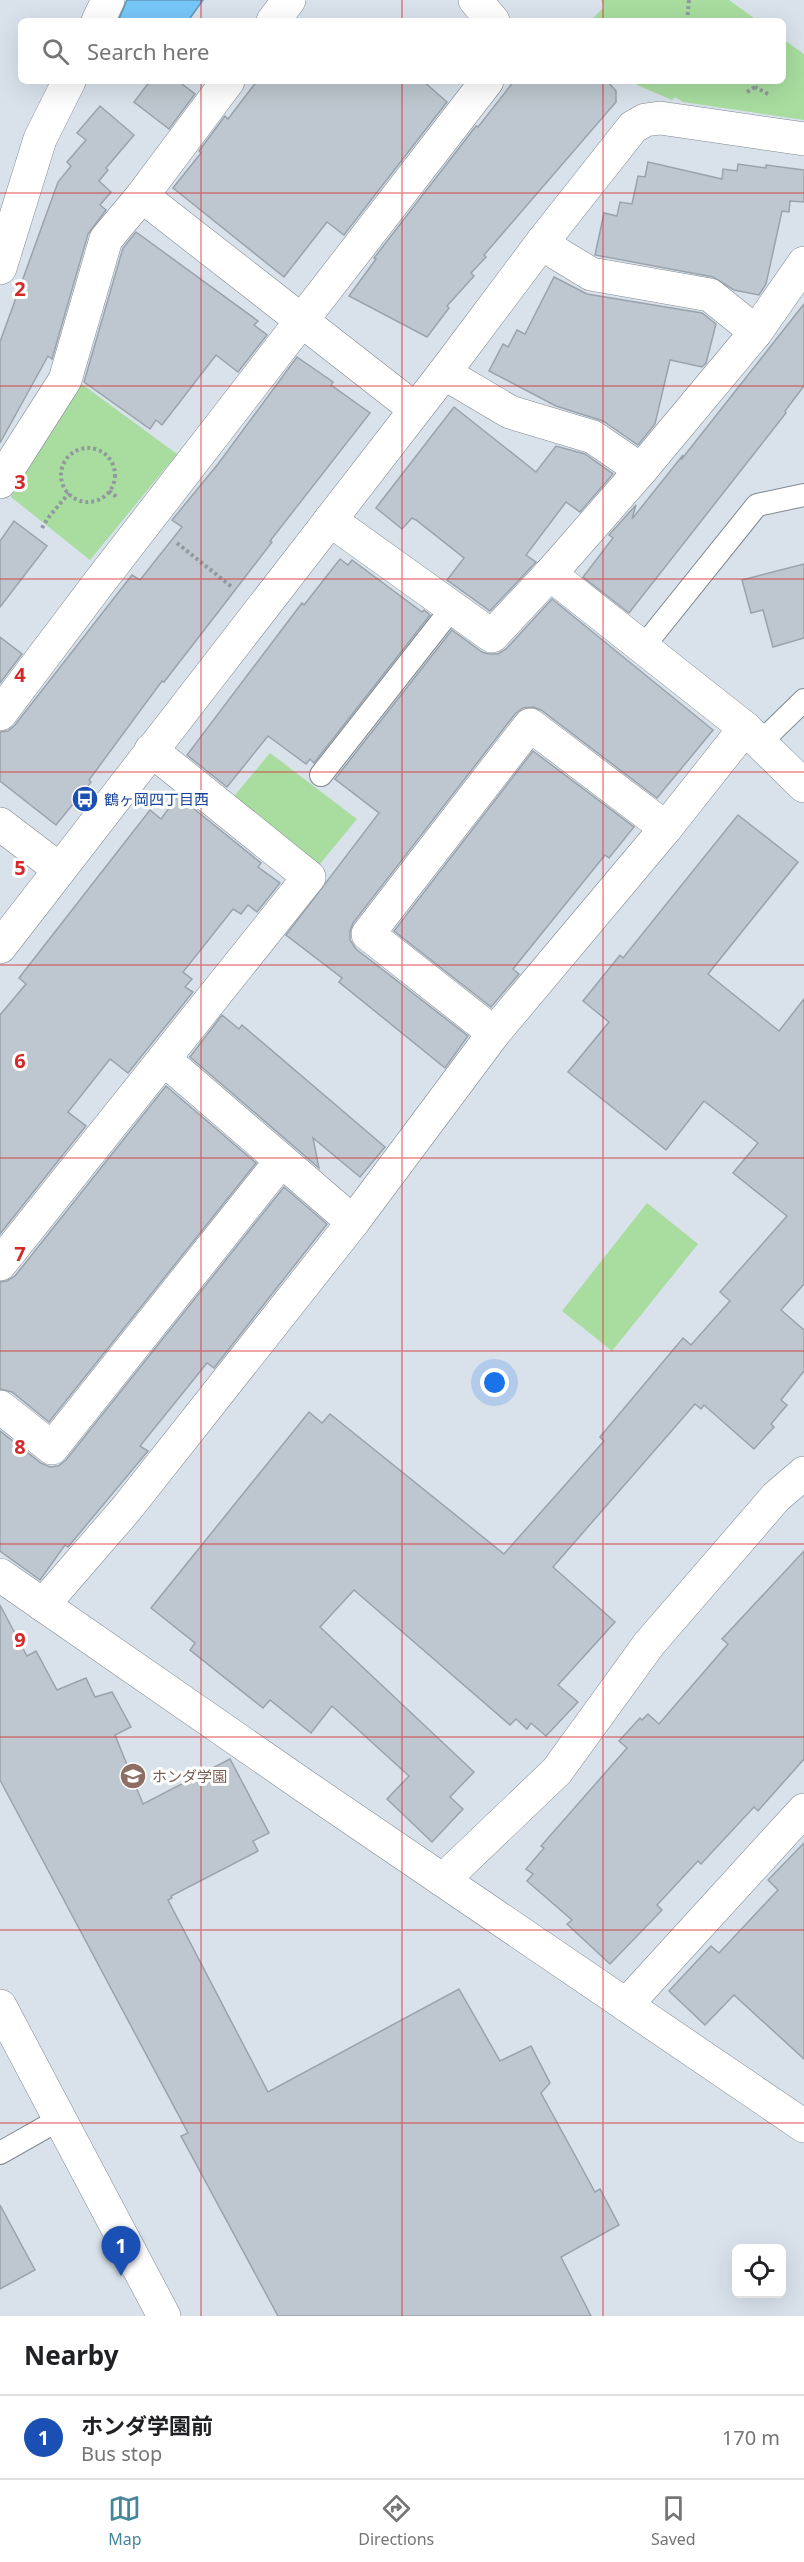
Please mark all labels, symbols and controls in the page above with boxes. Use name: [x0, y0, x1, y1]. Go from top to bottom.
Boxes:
search box: [18, 18, 786, 84]
icon: search: [39, 35, 72, 68]
text: Search here: [87, 36, 209, 66]
text: 2: [14, 275, 26, 302]
text: 3: [14, 468, 26, 495]
text: 4: [14, 661, 26, 688]
bus stop icon: 鶴ヶ岡四丁目西: [70, 784, 100, 814]
place label: 鶴ヶ岡四丁目西: [104, 789, 209, 809]
text: 5: [14, 854, 26, 881]
text: 6: [14, 1047, 26, 1074]
text: 7: [14, 1240, 26, 1267]
your location: [480, 1368, 509, 1397]
text: 8: [14, 1433, 26, 1460]
text: 9: [14, 1626, 26, 1653]
school or university icon: ホンダ学園: [118, 1761, 148, 1791]
place label: ホンダ学園: [152, 1766, 227, 1786]
pin: 1: [102, 2226, 140, 2276]
map controls: [732, 2244, 786, 2298]
button: locate: [732, 2244, 786, 2298]
text: Nearby: [24, 2337, 119, 2373]
text: ホンダ学園前: [81, 2410, 213, 2440]
text: 1: [38, 2424, 49, 2451]
text: 170 m: [722, 2424, 780, 2451]
text: Bus stop: [81, 2440, 162, 2467]
tab: Map: [108, 2492, 142, 2550]
tab: Directions: [358, 2492, 434, 2550]
tab: Saved: [651, 2492, 696, 2550]

